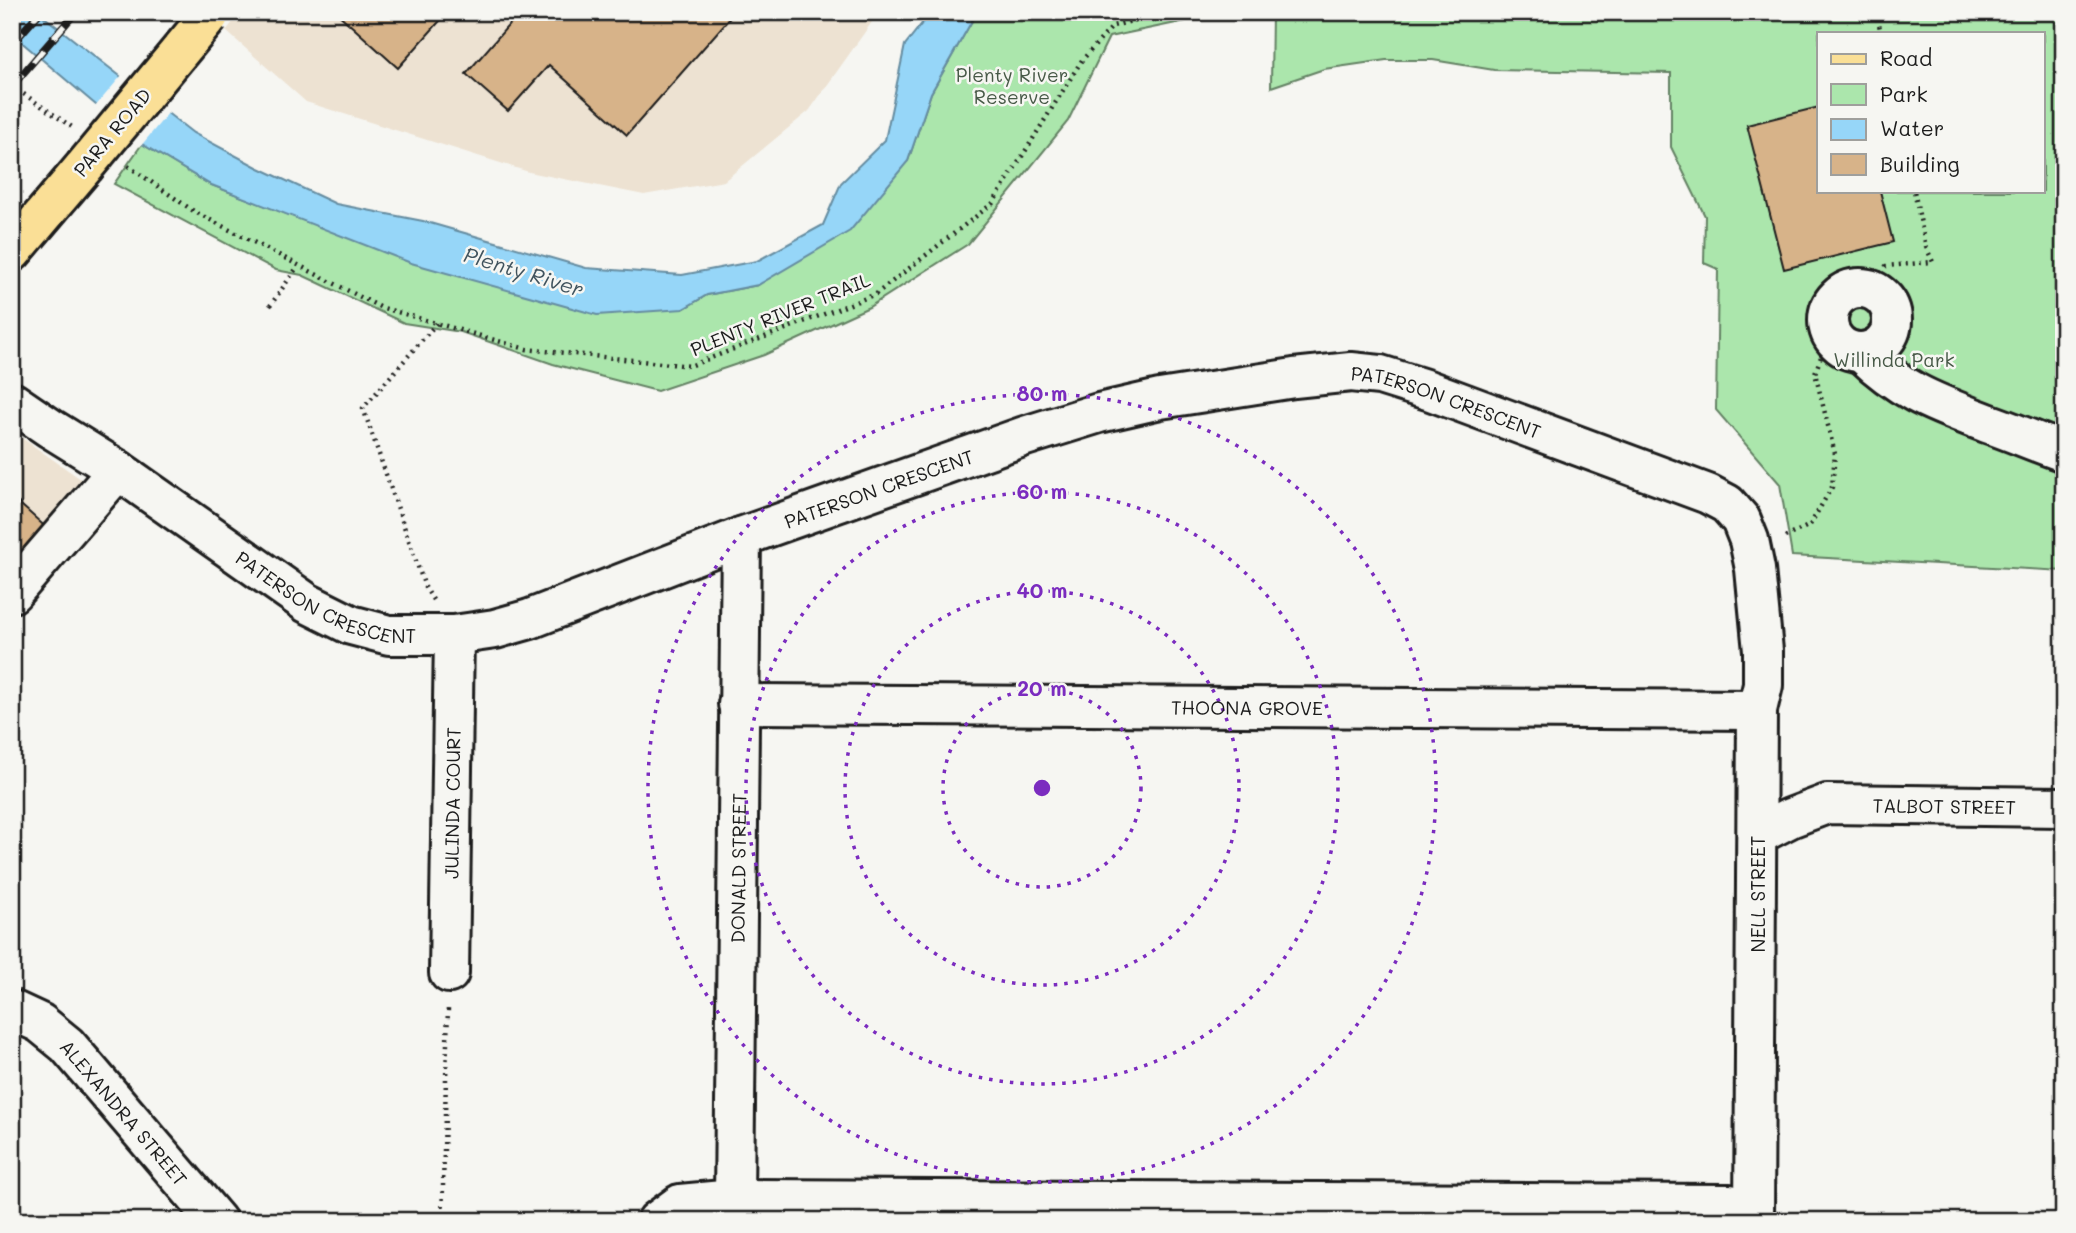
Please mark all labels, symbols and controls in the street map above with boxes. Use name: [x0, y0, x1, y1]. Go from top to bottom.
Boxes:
legend: [1817, 32, 2044, 192]
text: Road: [1880, 44, 1932, 71]
park label: Plenty River Reserve: [956, 62, 1068, 109]
text: Park: [1880, 80, 1928, 107]
street label: PARA ROAD: [68, 83, 156, 181]
text: Water: [1880, 114, 1944, 141]
text: Building: [1880, 150, 1960, 177]
water label: Plenty River: [461, 240, 587, 302]
street label: PLENTY RIVER TRAIL: [686, 267, 874, 361]
park label: Willinda Park: [1833, 347, 1955, 372]
street label: PATERSON CRESCENT: [1350, 360, 1545, 443]
text: 80 m: [1017, 379, 1067, 406]
street label: PATERSON CRESCENT: [781, 443, 977, 533]
text: 60 m: [1017, 477, 1067, 504]
street label: PATERSON CRESCENT: [231, 545, 416, 648]
text: 40 m: [1016, 576, 1068, 603]
text: 20 m: [1017, 674, 1067, 701]
street label: THOONA GROVE: [1171, 694, 1323, 720]
street label: JULINDA COURT: [438, 727, 465, 879]
centre of rings: [1030, 776, 1054, 800]
street label: TALBOT STREET: [1873, 792, 2016, 819]
street label: DONALD STREET: [724, 793, 751, 943]
street label: NELL STREET: [1745, 836, 1770, 952]
street label: ALEXANDRA STREET: [55, 1034, 194, 1190]

